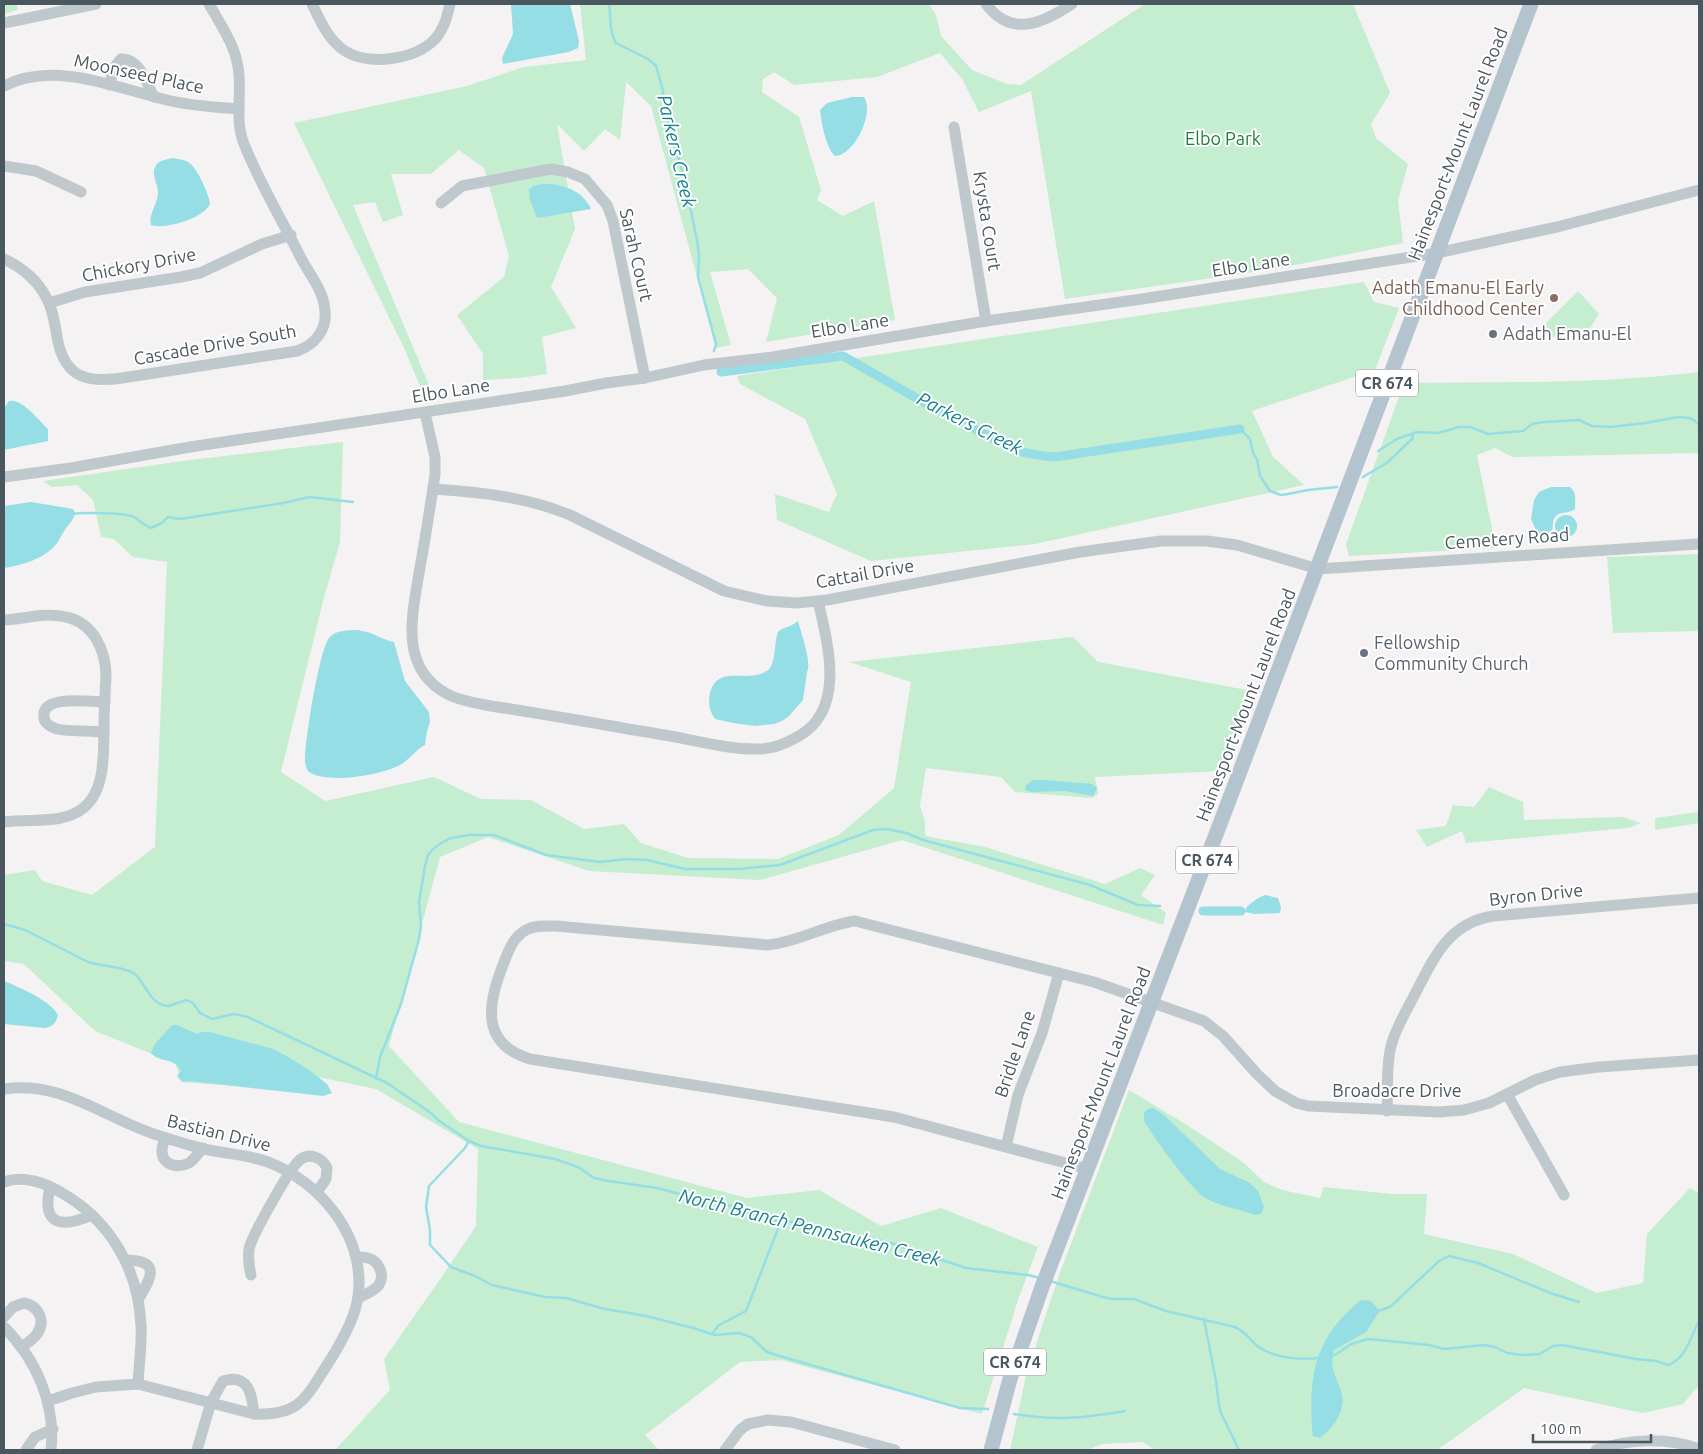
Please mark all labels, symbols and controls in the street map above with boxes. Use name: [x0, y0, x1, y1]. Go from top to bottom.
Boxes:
street label: Hainesport-Mount Laurel Road: [1403, 24, 1511, 263]
street label: Moonseed Place: [72, 49, 206, 97]
water label: Parkers Creek: [653, 92, 701, 210]
park label: Elbo Park: [1185, 128, 1261, 148]
street label: Krysta Court: [970, 169, 1006, 272]
street label: Sarah Court: [617, 206, 657, 303]
street label: Chickory Drive: [80, 243, 198, 285]
street label: Elbo Lane: [1210, 248, 1291, 280]
place label: Adath Emanu-El Early Childhood Center: [1372, 277, 1544, 318]
marker: Adath Emanu-El Early Childhood Center: [1548, 292, 1560, 304]
street label: Elbo Lane: [809, 309, 890, 341]
street label: Cascade Drive South: [132, 320, 298, 368]
place label: Adath Emanu-El: [1503, 323, 1632, 343]
marker: Adath Emanu-El: [1487, 328, 1499, 340]
road number: CR 674: [1356, 369, 1418, 396]
street label: Elbo Lane: [410, 374, 491, 406]
water label: Parkers Creek: [914, 387, 1026, 459]
street label: Cemetery Road: [1444, 524, 1570, 552]
street label: Cattail Drive: [814, 555, 916, 591]
street label: Hainesport-Mount Laurel Road: [1191, 585, 1299, 824]
place label: Fellowship Community Church: [1374, 632, 1528, 673]
marker: Fellowship Community Church: [1358, 647, 1370, 659]
road number: CR 674: [1176, 846, 1238, 874]
street label: Byron Drive: [1488, 879, 1584, 909]
street label: Hainesport-Mount Laurel Road: [1046, 963, 1154, 1202]
street label: Bridle Lane: [990, 1008, 1038, 1100]
street label: Broadacre Drive: [1332, 1080, 1462, 1100]
street label: Bastian Drive: [165, 1109, 273, 1155]
water label: North Branch Pennsauken Creek: [677, 1184, 943, 1270]
road number: CR 674: [984, 1348, 1046, 1375]
scale bar: [1533, 1412, 1650, 1444]
text: 100 m: [1540, 1420, 1582, 1437]

